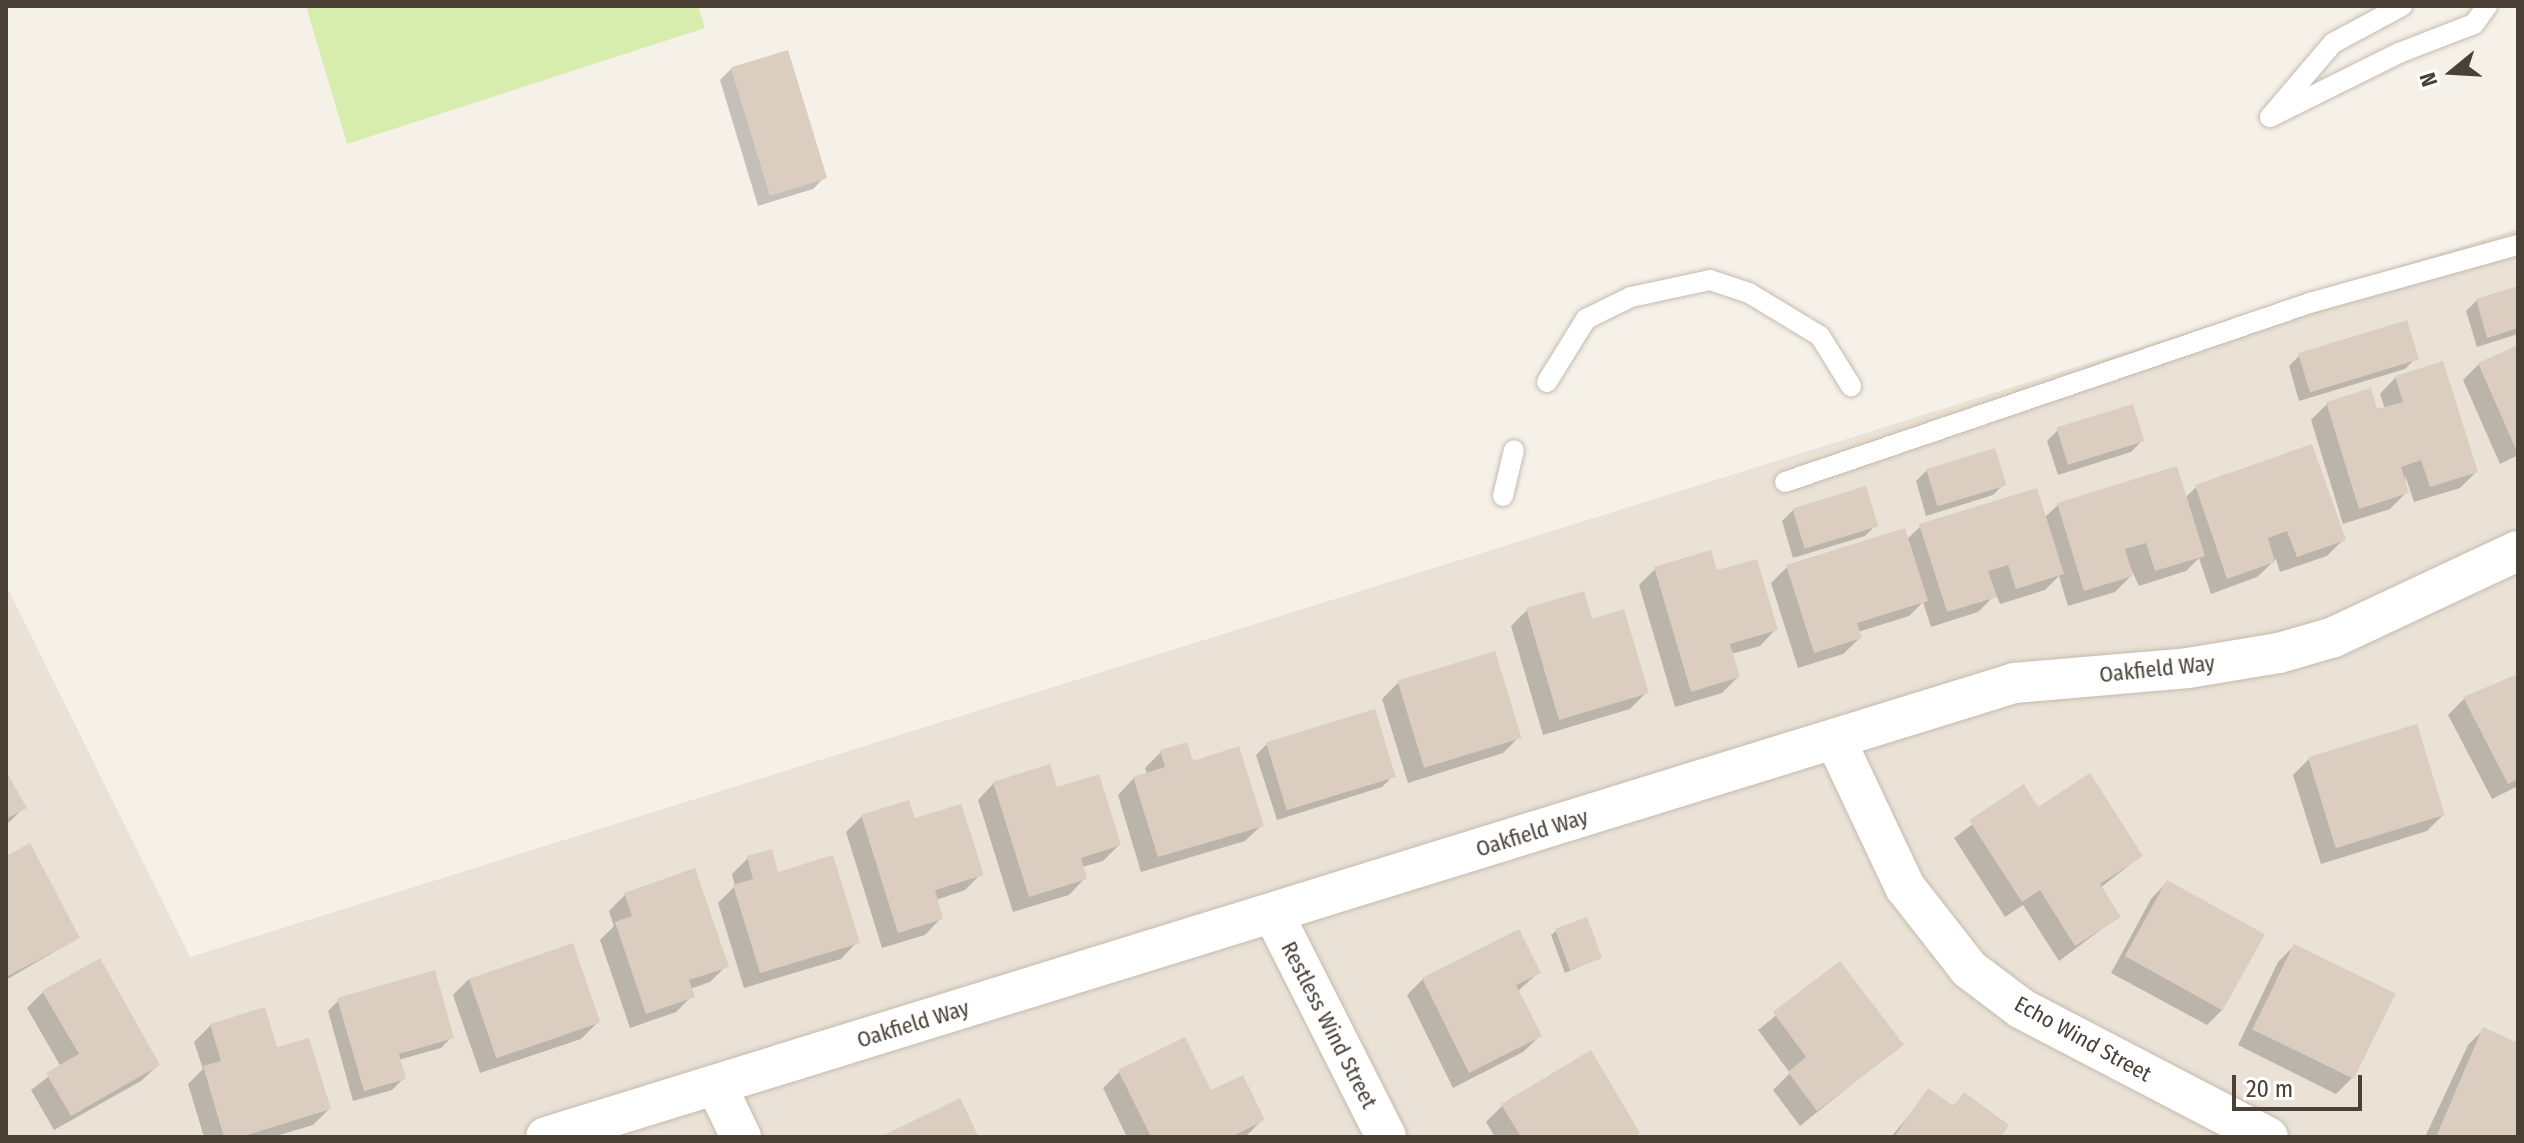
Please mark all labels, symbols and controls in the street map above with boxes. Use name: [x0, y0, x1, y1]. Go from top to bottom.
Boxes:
north arrow: [2412, 32, 2492, 112]
text: N: [2414, 69, 2444, 90]
street label: Oakfield Way: [2098, 650, 2216, 688]
street label: Oakfield Way: [1473, 803, 1591, 863]
street label: Restless Wind Street: [1275, 937, 1383, 1113]
street label: Echo Wind Street: [2010, 991, 2156, 1087]
street label: Oakfield Way: [854, 994, 972, 1054]
scale bar: [2236, 1059, 2366, 1109]
text: 20 m: [2246, 1075, 2293, 1103]

